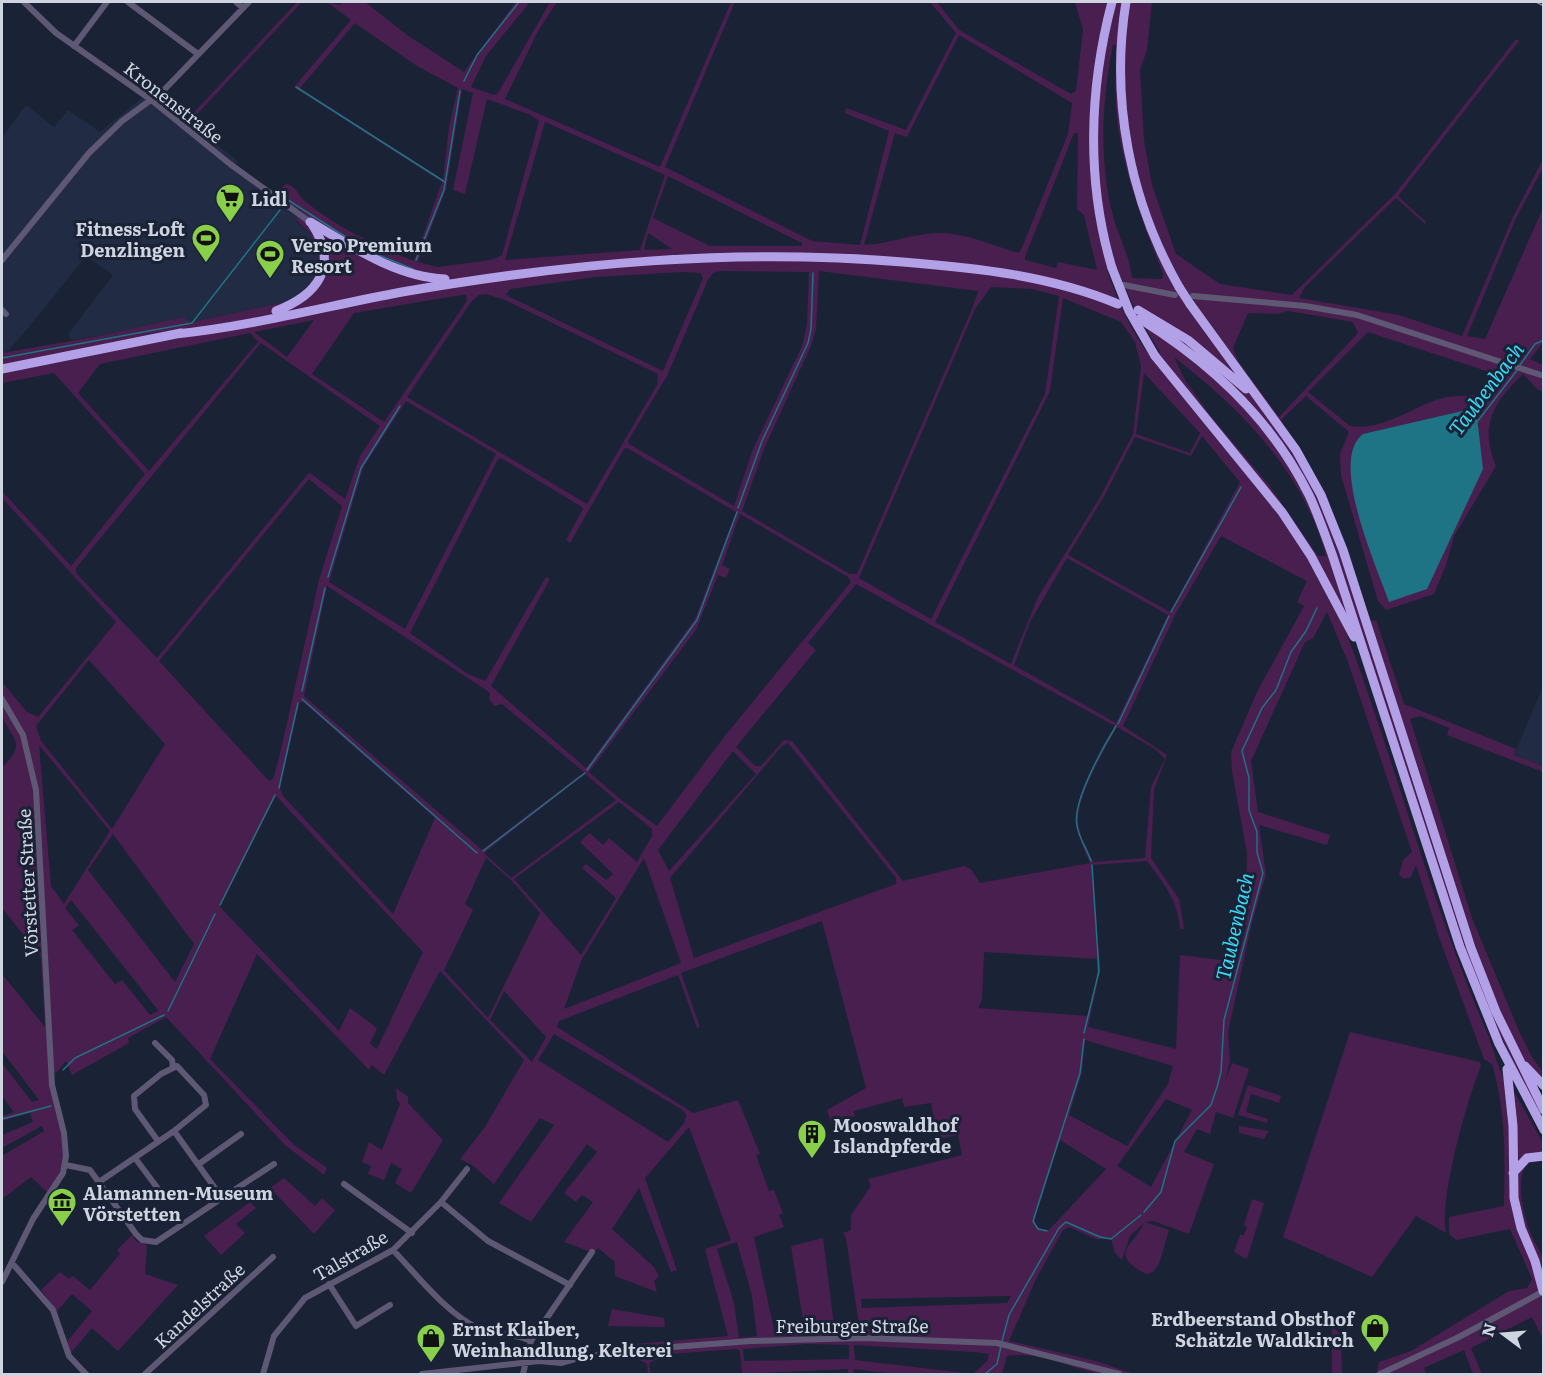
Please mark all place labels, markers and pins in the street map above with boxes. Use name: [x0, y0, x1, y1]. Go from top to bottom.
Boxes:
supermarket icon: Lidl: [214, 182, 246, 224]
place label: Lidl: [251, 185, 288, 212]
place label: Fitness-Loft Denzlingen: [76, 215, 185, 263]
sports icon: Fitness-Loft Denzlingen: [190, 222, 222, 264]
place label: Verso Premium Resort: [291, 231, 432, 279]
sports icon: Verso Premium Resort: [254, 238, 286, 280]
place label: Mooswaldhof Islandpferde: [833, 1111, 960, 1159]
building icon: Mooswaldhof Islandpferde: [796, 1118, 828, 1160]
place label: Alamannen-Museum Vörstetten: [83, 1179, 273, 1227]
museum icon: Alamannen-Museum Vörstetten: [46, 1186, 78, 1228]
place label: Erdbeerstand Obsthof Schätzle Waldkirch: [1151, 1305, 1356, 1353]
shop icon: Erdbeerstand Obsthof Schätzle Waldkirch: [1359, 1312, 1391, 1354]
place label: Ernst Klaiber, Weinhandlung, Kelterei: [452, 1315, 673, 1363]
shop icon: Ernst Klaiber, Weinhandlung, Kelterei: [415, 1322, 447, 1364]

